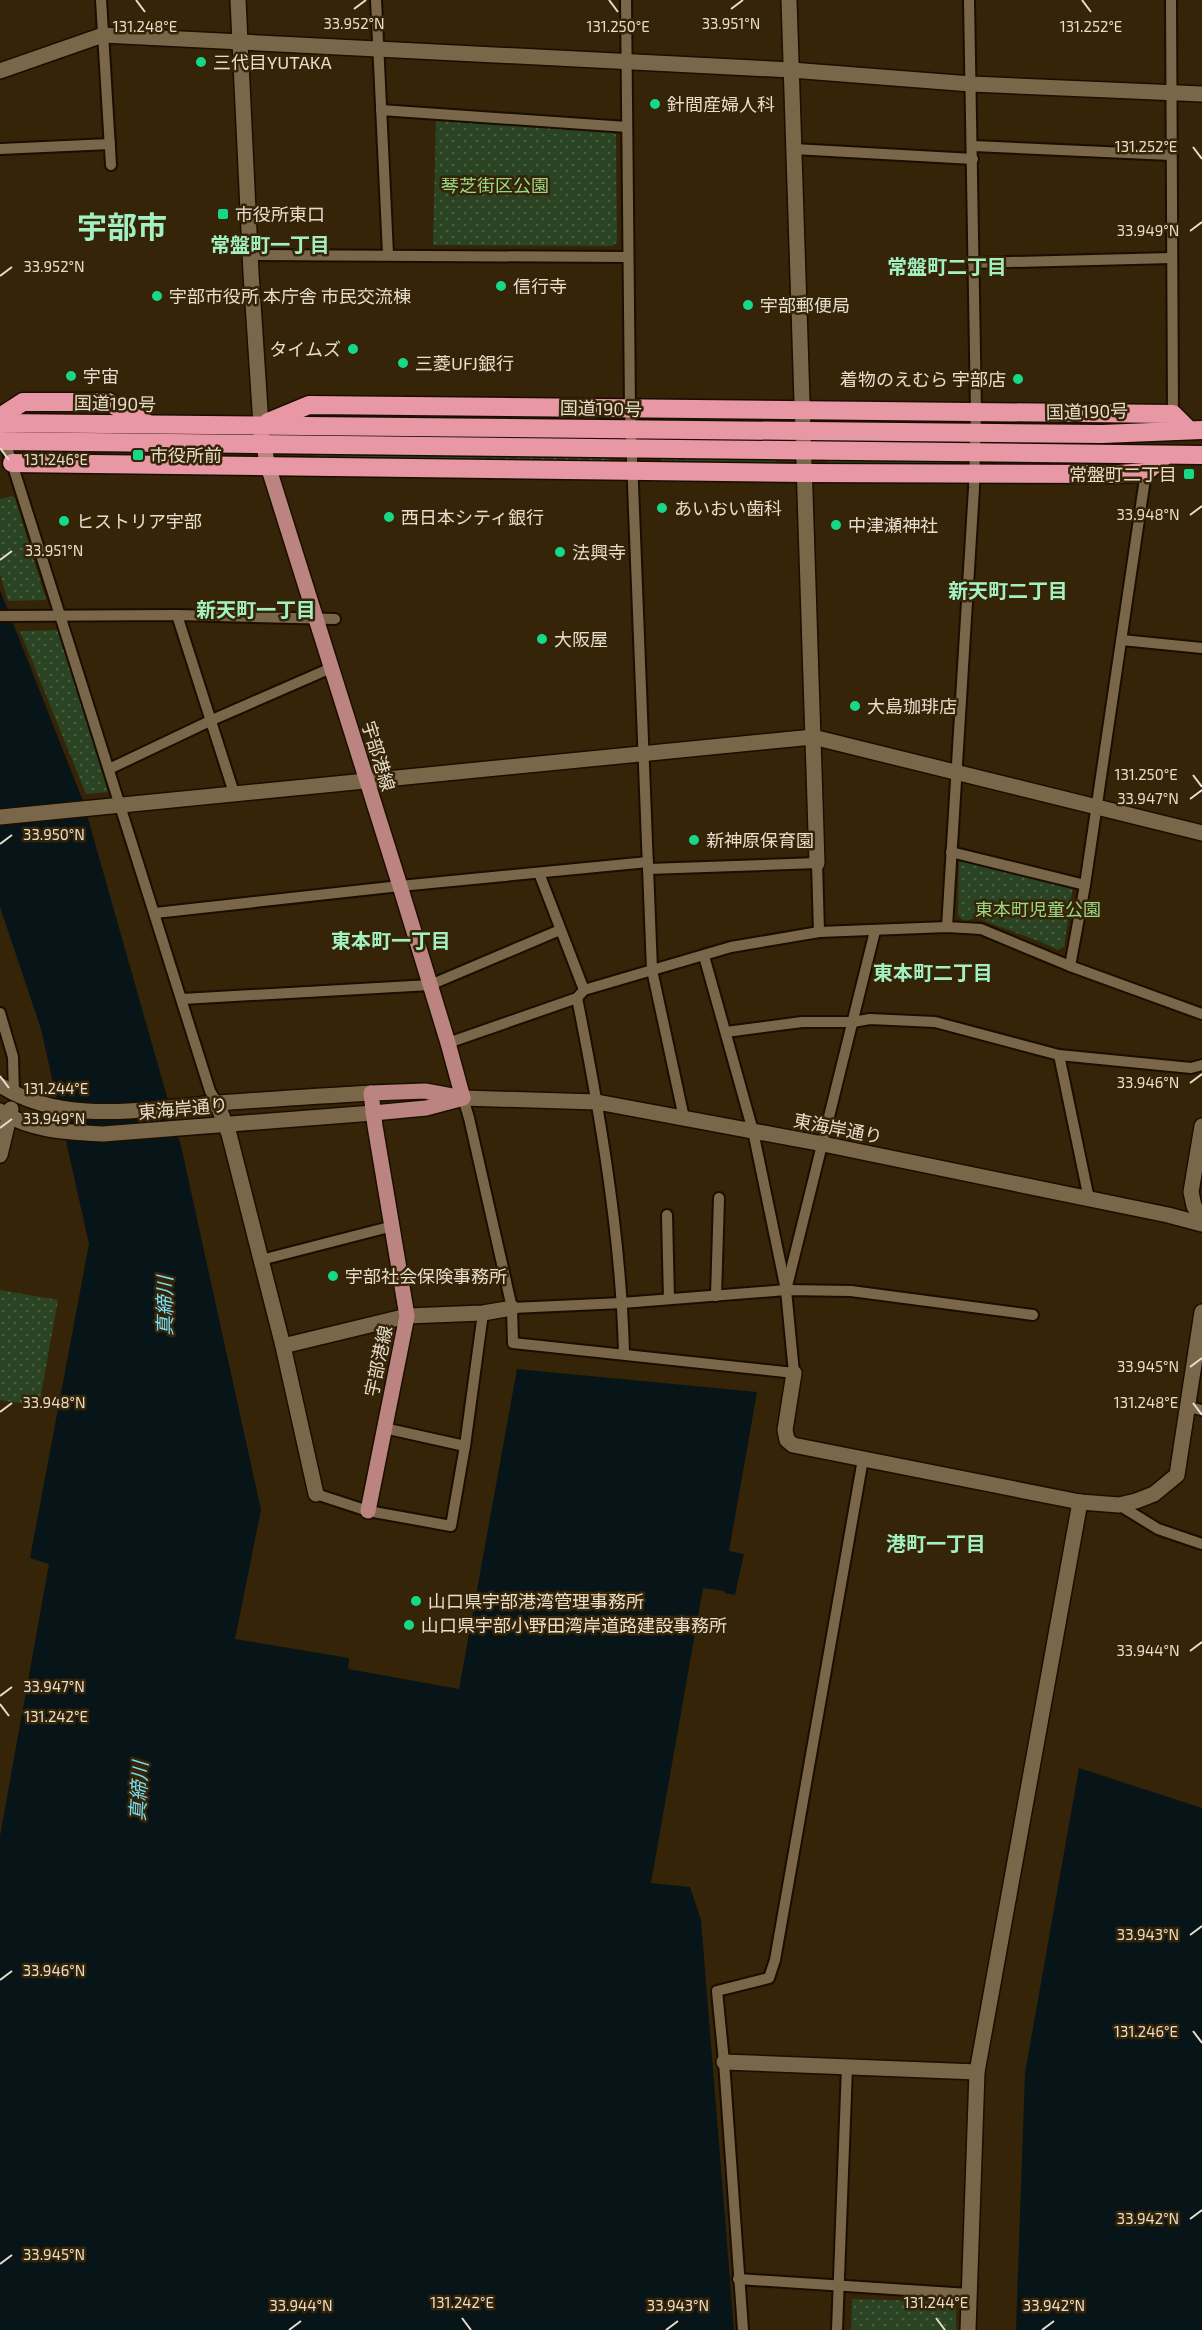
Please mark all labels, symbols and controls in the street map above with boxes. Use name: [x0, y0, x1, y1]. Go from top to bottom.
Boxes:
text: 33.952°N: [323, 14, 385, 32]
text: 33.951°N: [702, 14, 760, 32]
text: 131.248°E: [113, 17, 177, 35]
text: 131.250°E: [586, 17, 650, 35]
text: 131.252°E: [1060, 17, 1122, 35]
place label: 三代目YUTAKA: [213, 51, 332, 73]
marker: 三代目YUTAKA: [194, 55, 208, 69]
place label: 針間産婦人科: [667, 93, 775, 115]
marker: 針間産婦人科: [648, 97, 662, 111]
text: 131.252°E: [1115, 137, 1177, 155]
park label: 琴芝街区公園: [441, 174, 549, 196]
place label: 市役所東口: [235, 203, 325, 225]
marker: 市役所東口: [216, 207, 230, 221]
district label: 宇部市: [77, 208, 167, 244]
text: 33.949°N: [1117, 221, 1179, 239]
district label: 常盤町一丁目: [210, 232, 330, 256]
district label: 常盤町二丁目: [887, 254, 1007, 278]
text: 33.952°N: [23, 257, 85, 275]
place label: 信行寺: [513, 275, 567, 297]
marker: 信行寺: [494, 279, 508, 293]
place label: 宇部市役所 本庁舎 市民交流棟: [169, 285, 411, 307]
marker: 宇部市役所 本庁舎 市民交流棟: [150, 289, 164, 303]
place label: 宇部郵便局: [760, 294, 850, 316]
marker: 宇部郵便局: [741, 298, 755, 312]
place label: タイムズ: [269, 338, 341, 360]
marker: タイムズ: [346, 342, 360, 356]
place label: 三菱UFJ銀行: [415, 352, 514, 374]
marker: 三菱UFJ銀行: [396, 356, 410, 370]
place label: 宇宙: [83, 365, 119, 387]
place label: 着物のえむら 宇部店: [840, 368, 1006, 390]
marker: 宇宙: [64, 369, 78, 383]
marker: 着物のえむら 宇部店: [1011, 372, 1025, 386]
street label: 国道190号: [74, 391, 156, 415]
street label: 国道190号: [560, 396, 642, 420]
street label: 国道190号: [1046, 399, 1128, 423]
place label: 市役所前: [150, 444, 222, 466]
marker: 市役所前: [131, 448, 145, 462]
text: 131.246°E: [24, 450, 88, 468]
place label: 常盤町二丁目: [1069, 463, 1177, 485]
marker: 常盤町二丁目: [1182, 467, 1196, 481]
place label: あいおい歯科: [674, 497, 782, 519]
marker: あいおい歯科: [655, 501, 669, 515]
text: 33.948°N: [1116, 505, 1180, 523]
place label: 西日本シティ銀行: [401, 506, 544, 528]
place label: ヒストリア宇部: [76, 510, 202, 532]
marker: 西日本シティ銀行: [382, 510, 396, 524]
marker: ヒストリア宇部: [57, 514, 71, 528]
place label: 中津瀬神社: [848, 514, 938, 536]
marker: 中津瀬神社: [829, 518, 843, 532]
text: 33.951°N: [25, 541, 83, 559]
place label: 法興寺: [572, 541, 626, 563]
marker: 法興寺: [553, 545, 567, 559]
district label: 新天町二丁目: [948, 578, 1068, 602]
district label: 新天町一丁目: [196, 597, 316, 621]
place label: 大阪屋: [554, 628, 608, 650]
marker: 大阪屋: [535, 632, 549, 646]
place label: 大島珈琲店: [867, 695, 957, 717]
marker: 大島珈琲店: [848, 699, 862, 713]
street label: 宇部港線: [358, 718, 400, 794]
text: 131.250°E: [1114, 765, 1178, 783]
text: 33.947°N: [1117, 789, 1179, 807]
text: 33.950°N: [23, 825, 85, 843]
place label: 新神原保育園: [706, 829, 814, 851]
marker: 新神原保育園: [687, 833, 701, 847]
park label: 東本町児童公園: [975, 898, 1101, 920]
district label: 東本町一丁目: [331, 928, 451, 952]
district label: 東本町二丁目: [873, 960, 993, 984]
text: 33.946°N: [1117, 1073, 1179, 1091]
text: 131.244°E: [24, 1079, 88, 1097]
street label: 東海岸通り: [137, 1093, 229, 1123]
text: 33.949°N: [23, 1109, 85, 1127]
street label: 東海岸通り: [792, 1109, 884, 1147]
place label: 宇部社会保険事務所: [345, 1265, 507, 1287]
marker: 宇部社会保険事務所: [326, 1269, 340, 1283]
water label: 真締川: [152, 1274, 176, 1336]
street label: 宇部港線: [360, 1323, 396, 1399]
text: 33.945°N: [1117, 1357, 1179, 1375]
text: 33.948°N: [22, 1393, 86, 1411]
text: 131.248°E: [1114, 1393, 1178, 1411]
district label: 港町一丁目: [886, 1531, 986, 1555]
place label: 山口県宇部港湾管理事務所: [428, 1590, 644, 1612]
marker: 山口県宇部港湾管理事務所: [409, 1594, 423, 1608]
place label: 山口県宇部小野田湾岸道路建設事務所: [421, 1614, 727, 1636]
marker: 山口県宇部小野田湾岸道路建設事務所: [402, 1618, 416, 1632]
text: 33.944°N: [1116, 1641, 1180, 1659]
text: 33.947°N: [23, 1677, 85, 1695]
text: 131.242°E: [24, 1707, 88, 1725]
water label: 真締川: [124, 1758, 152, 1822]
text: 33.943°N: [1117, 1925, 1179, 1943]
text: 33.946°N: [23, 1961, 85, 1979]
text: 131.246°E: [1114, 2022, 1178, 2040]
text: 33.942°N: [1117, 2209, 1179, 2227]
text: 33.945°N: [23, 2245, 85, 2263]
text: 131.242°E: [430, 2293, 494, 2311]
text: 131.244°E: [904, 2293, 968, 2311]
text: 33.944°N: [269, 2296, 333, 2314]
text: 33.943°N: [647, 2296, 709, 2314]
text: 33.942°N: [1023, 2296, 1085, 2314]

